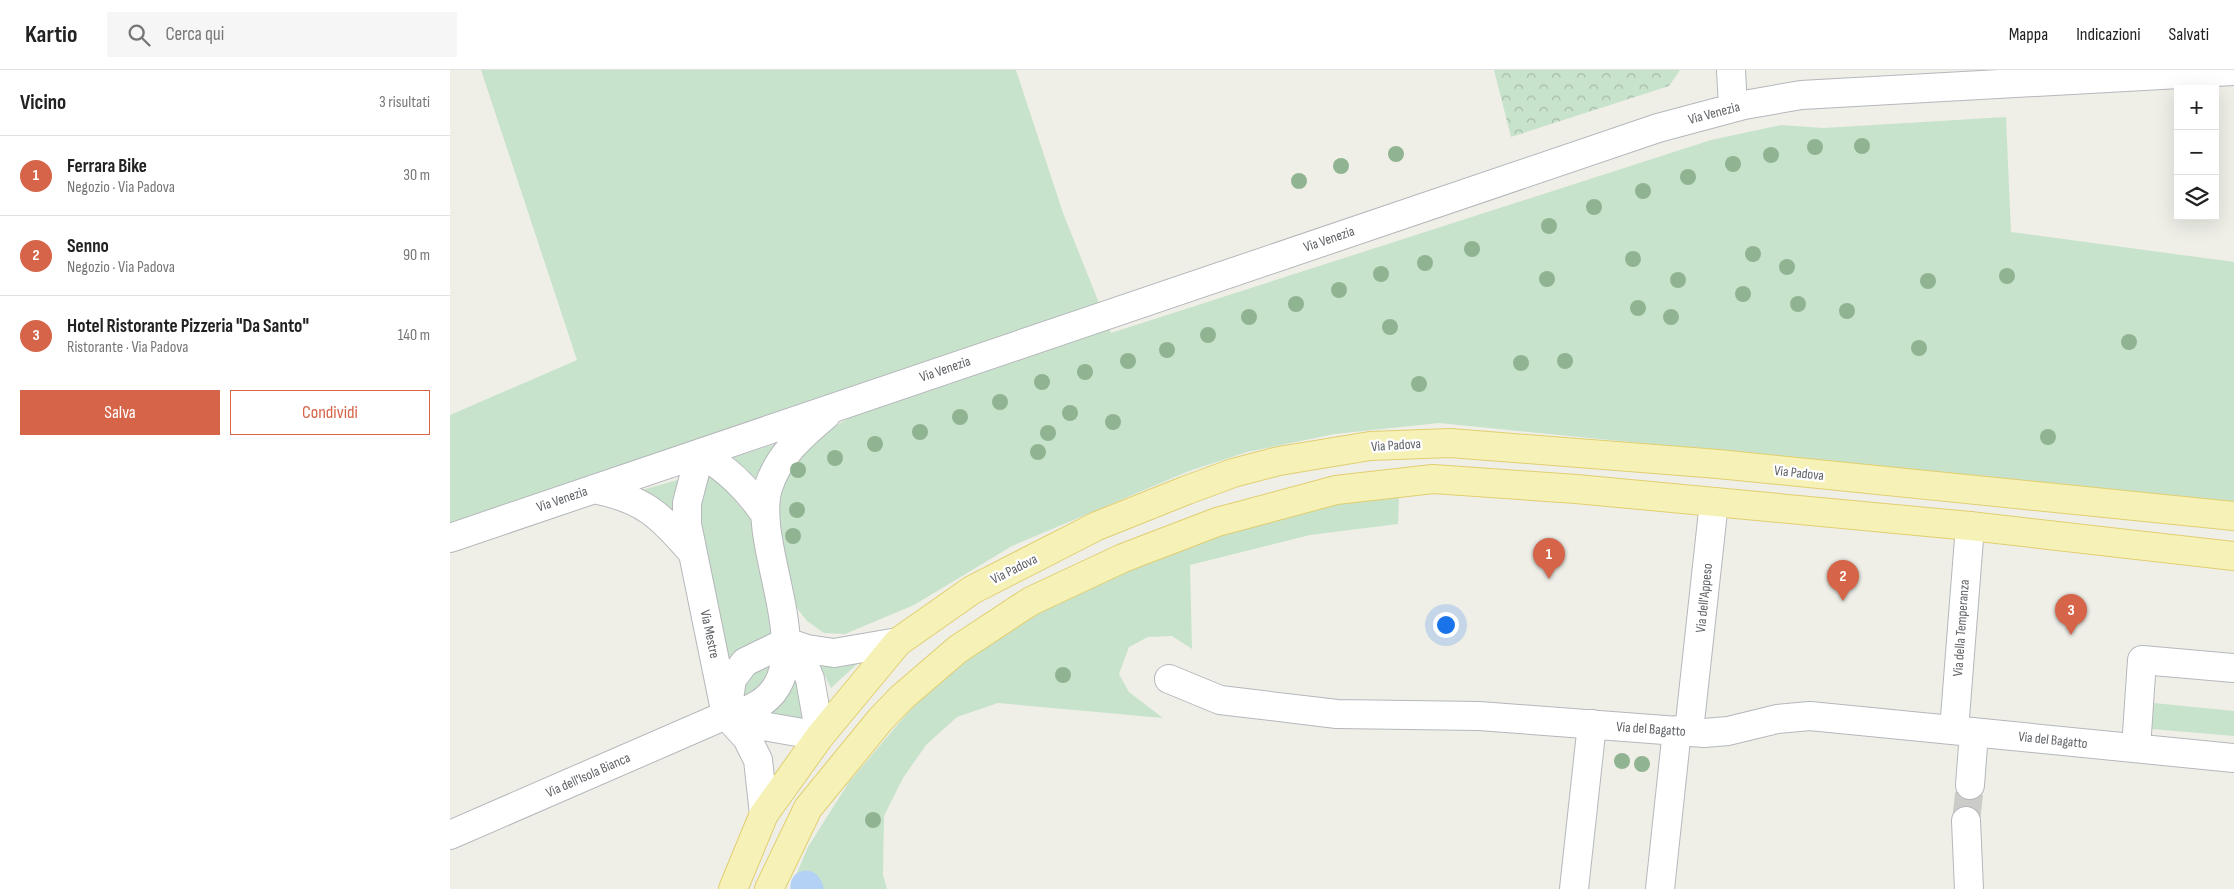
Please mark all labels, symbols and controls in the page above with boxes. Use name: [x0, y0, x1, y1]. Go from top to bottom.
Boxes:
search box: [107, 12, 457, 57]
text: Kartio: [25, 20, 77, 49]
icon: search: [125, 21, 153, 49]
text: Cerca qui: [165, 23, 224, 46]
text: Mappa: [2009, 24, 2048, 45]
text: Indicazioni: [2076, 24, 2141, 45]
text: Salvati: [2169, 24, 2209, 45]
map controls: [2174, 85, 2219, 220]
button: +: [2174, 85, 2219, 130]
text: Vicino: [20, 90, 66, 115]
text: 3 risultati: [379, 93, 430, 112]
street label: Via Venezia: [1686, 98, 1742, 128]
button: −: [2174, 130, 2219, 175]
text: Ferrara Bike: [67, 155, 147, 178]
text: 1: [33, 166, 39, 185]
text: 30 m: [403, 166, 430, 185]
button: layers: [2174, 175, 2219, 220]
text: Negozio · Via Padova: [67, 178, 175, 197]
street label: Via Venezia: [1301, 222, 1357, 256]
text: Senno: [67, 235, 109, 258]
text: 2: [32, 246, 40, 265]
text: 90 m: [403, 246, 430, 265]
text: Negozio · Via Padova: [67, 258, 175, 277]
text: Hotel Ristorante Pizzeria "Da Santo": [67, 315, 309, 338]
text: 3: [32, 326, 40, 345]
text: 140 m: [398, 326, 430, 345]
text: Ristorante · Via Padova: [67, 338, 188, 357]
street label: Via Venezia: [917, 352, 973, 386]
button: Salva: [20, 390, 220, 435]
button: Condividi: [230, 390, 430, 435]
street label: Via Padova: [1371, 435, 1421, 455]
street label: Via Padova: [1773, 462, 1825, 484]
street label: Via Venezia: [534, 482, 590, 516]
pin: 1: [1533, 538, 1565, 579]
street label: Via Padova: [988, 550, 1040, 588]
pin: 2: [1827, 560, 1859, 601]
street label: Via dell'Appeso: [1692, 562, 1716, 634]
street label: Via della Temperanza: [1949, 579, 1973, 677]
pin: 3: [2055, 594, 2087, 635]
street label: Via Mestre: [697, 608, 723, 660]
your location: [1433, 612, 1459, 638]
street label: Via del Bagatto: [1616, 718, 1686, 740]
street label: Via del Bagatto: [2018, 728, 2089, 752]
street label: Via dell'Isola Bianca: [543, 749, 633, 801]

